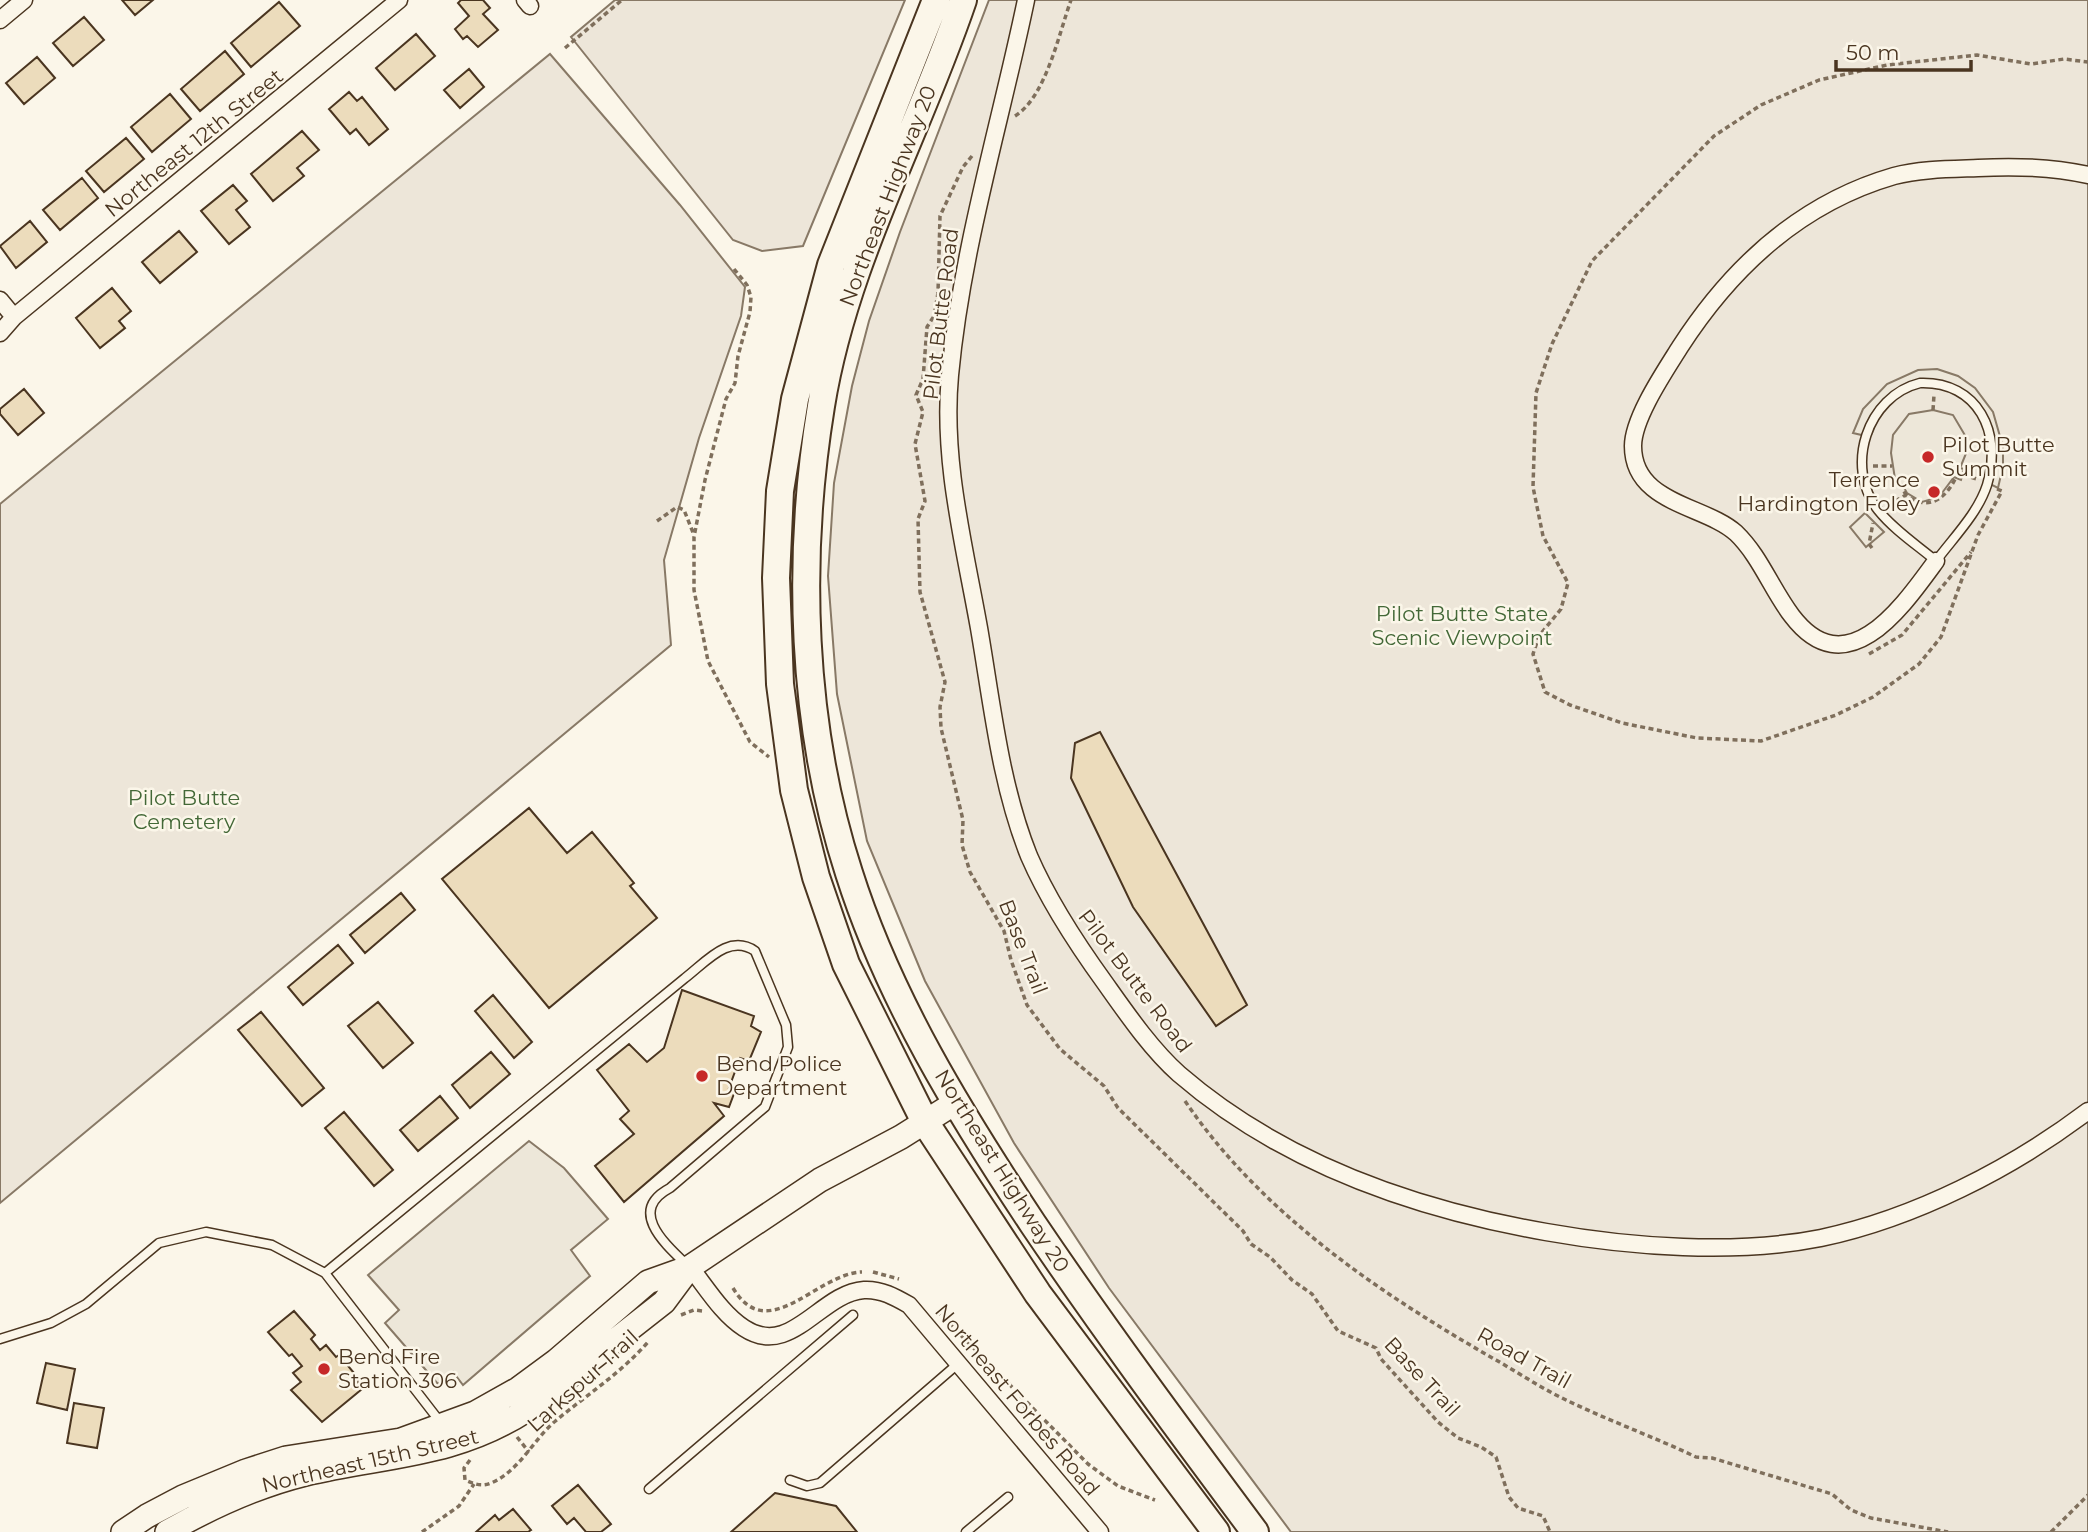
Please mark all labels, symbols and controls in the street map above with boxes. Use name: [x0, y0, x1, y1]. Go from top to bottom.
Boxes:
scale bar: [1836, 28, 1971, 72]
text: 50 m: [1846, 40, 1900, 65]
street label: Northeast 12th Street: [100, 63, 288, 222]
street label: Northeast Highway 20: [834, 82, 941, 310]
street label: Pilot Butte Road: [918, 227, 963, 401]
place label: Pilot Butte Summit: [1942, 432, 2055, 481]
marker: Pilot Butte Summit: [1920, 449, 1936, 465]
place label: Terrence Hardington Foley: [1737, 467, 1921, 516]
marker: Terrence Hardington Foley: [1926, 484, 1942, 500]
park label: Pilot Butte State Scenic Viewpoint: [1371, 601, 1553, 650]
park label: Pilot Butte Cemetery: [128, 785, 240, 834]
street label: Base Trail: [994, 896, 1053, 998]
street label: Pilot Butte Road: [1073, 904, 1197, 1057]
place label: Bend Police Department: [716, 1051, 848, 1100]
street label: Northeast Highway 20: [930, 1065, 1075, 1277]
marker: Bend Police Department: [694, 1068, 710, 1084]
street label: Northeast Forbes Road: [930, 1299, 1105, 1501]
street label: Road Trail: [1473, 1322, 1576, 1394]
street label: Larkspur Trail: [522, 1324, 643, 1437]
street label: Base Trail: [1379, 1332, 1466, 1422]
place label: Bend Fire Station 306: [338, 1344, 457, 1393]
marker: Bend Fire Station 306: [316, 1361, 332, 1377]
street label: Northeast 15th Street: [259, 1423, 481, 1498]

